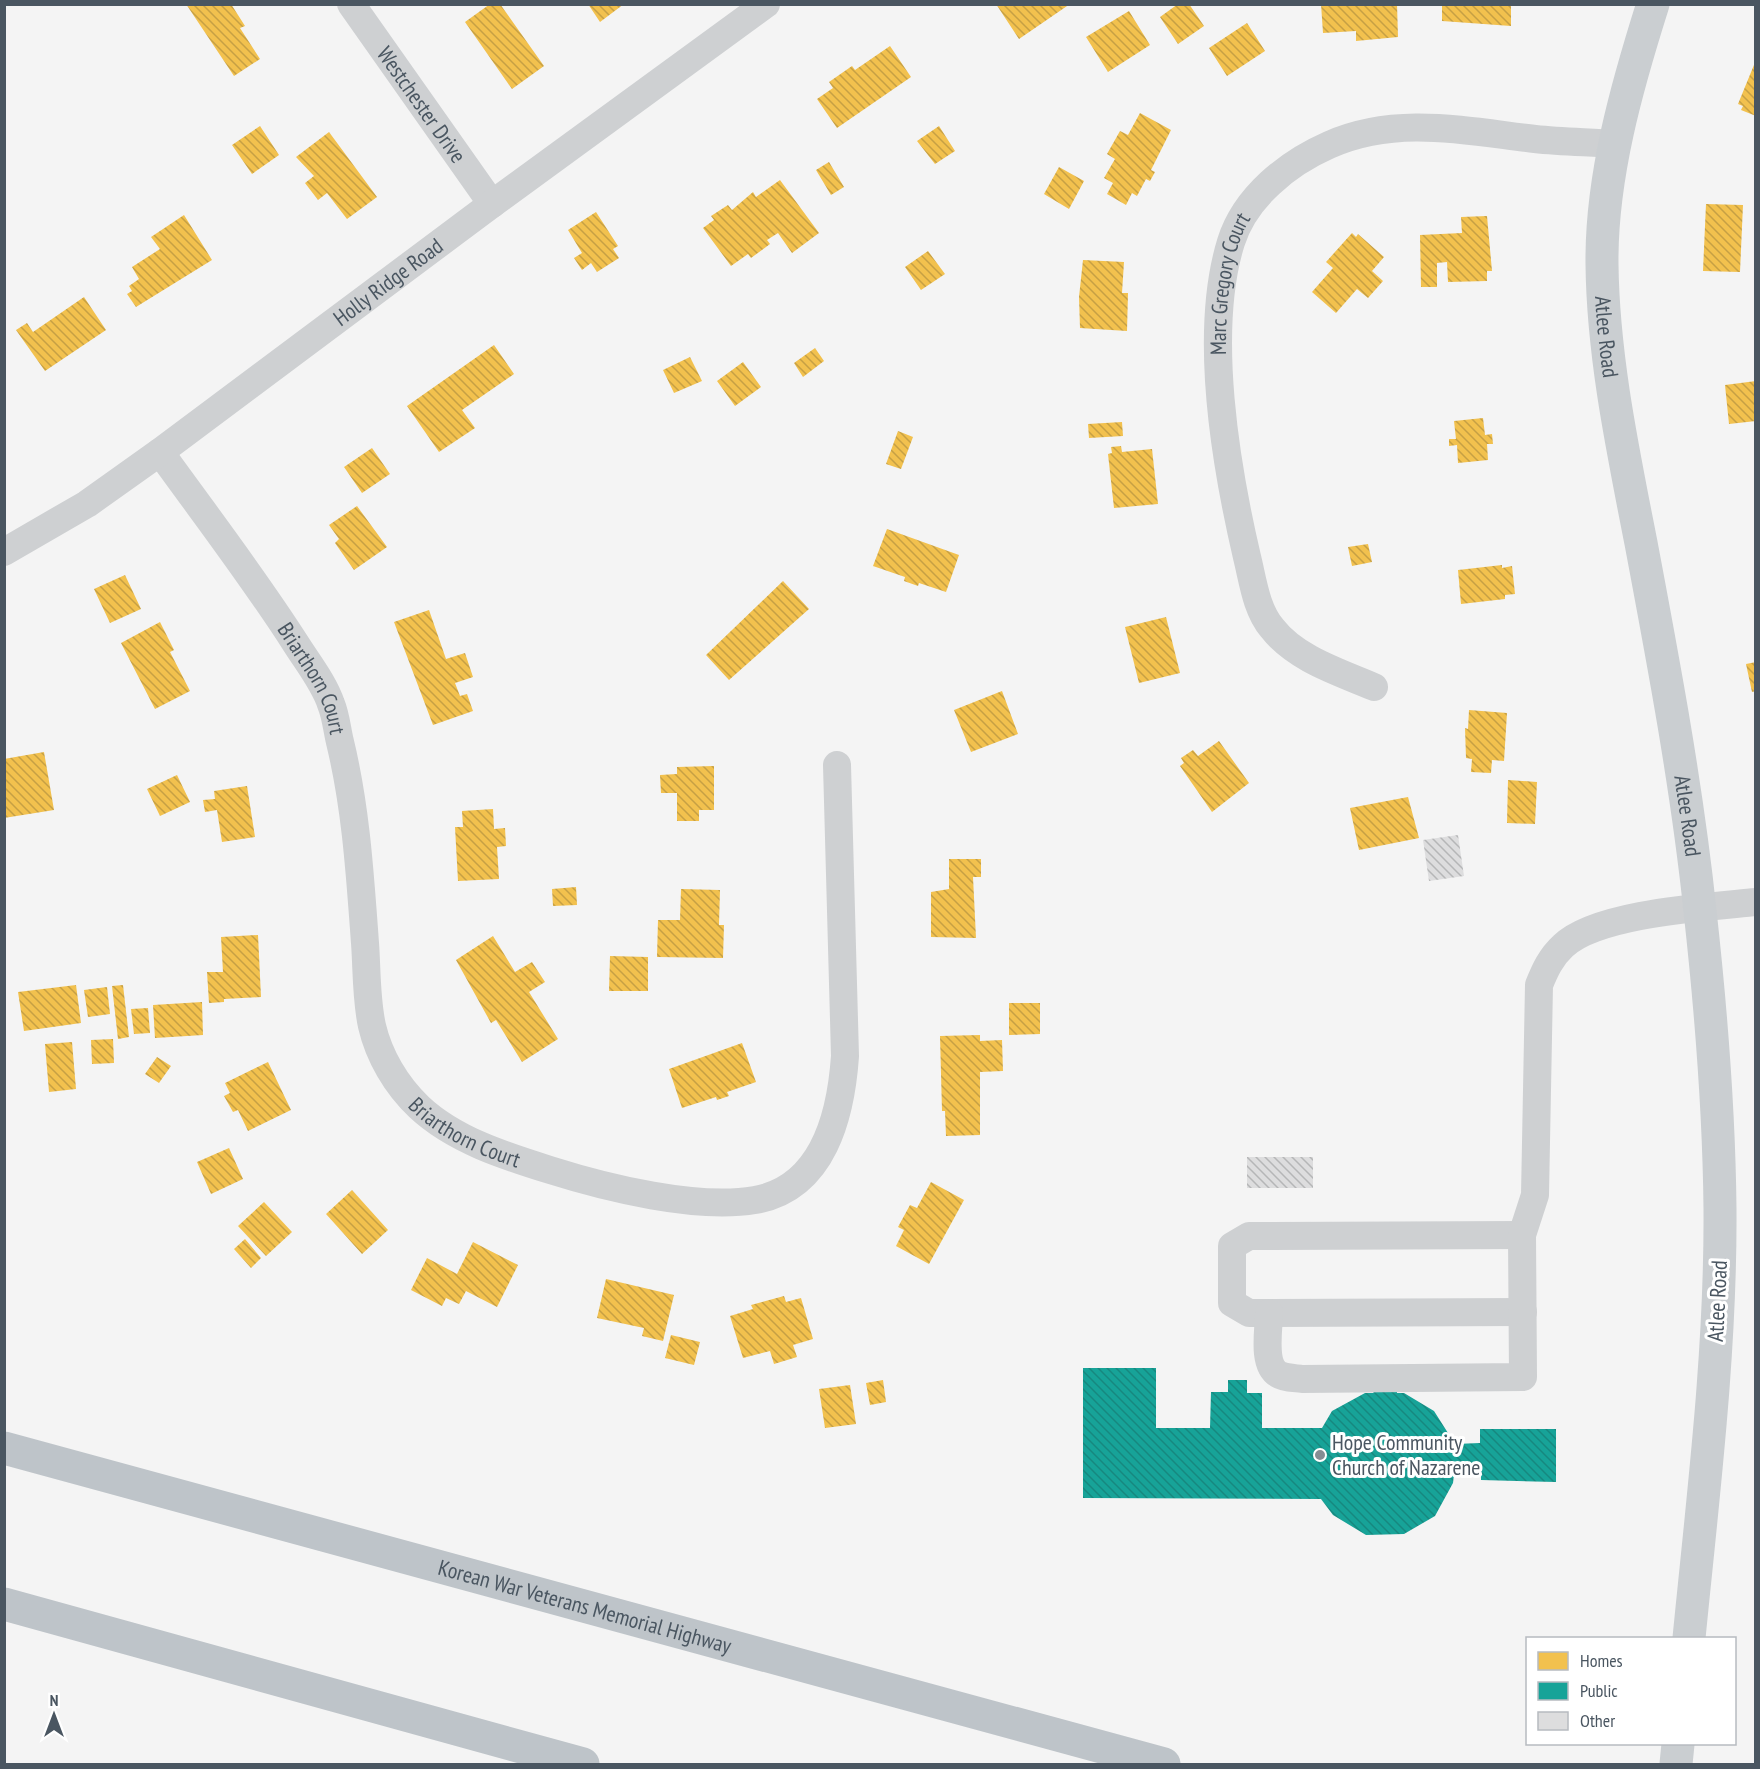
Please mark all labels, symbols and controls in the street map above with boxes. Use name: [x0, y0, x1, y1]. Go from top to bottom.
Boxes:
street label: Westchester Drive: [371, 41, 473, 168]
street label: Marc Gregory Court: [1204, 207, 1256, 355]
street label: Holly Ridge Road: [328, 232, 448, 332]
street label: Atlee Road: [1589, 295, 1625, 379]
street label: Briarthorn Court: [272, 617, 352, 736]
street label: Atlee Road: [1668, 773, 1708, 858]
street label: Briarthorn Court: [403, 1091, 524, 1174]
street label: Atlee Road: [1701, 1260, 1733, 1342]
place label: Hope Community Church of Nazarene: [1332, 1428, 1480, 1481]
marker: Hope Community Church of Nazarene: [1313, 1448, 1327, 1462]
street label: Korean War Veterans Memorial Highway: [435, 1553, 735, 1660]
legend: [1526, 1637, 1736, 1745]
text: Homes: [1580, 1649, 1623, 1672]
text: Public: [1580, 1679, 1618, 1702]
north arrow: [24, 1685, 84, 1745]
text: N: [50, 1690, 58, 1710]
text: Other: [1580, 1709, 1615, 1732]

